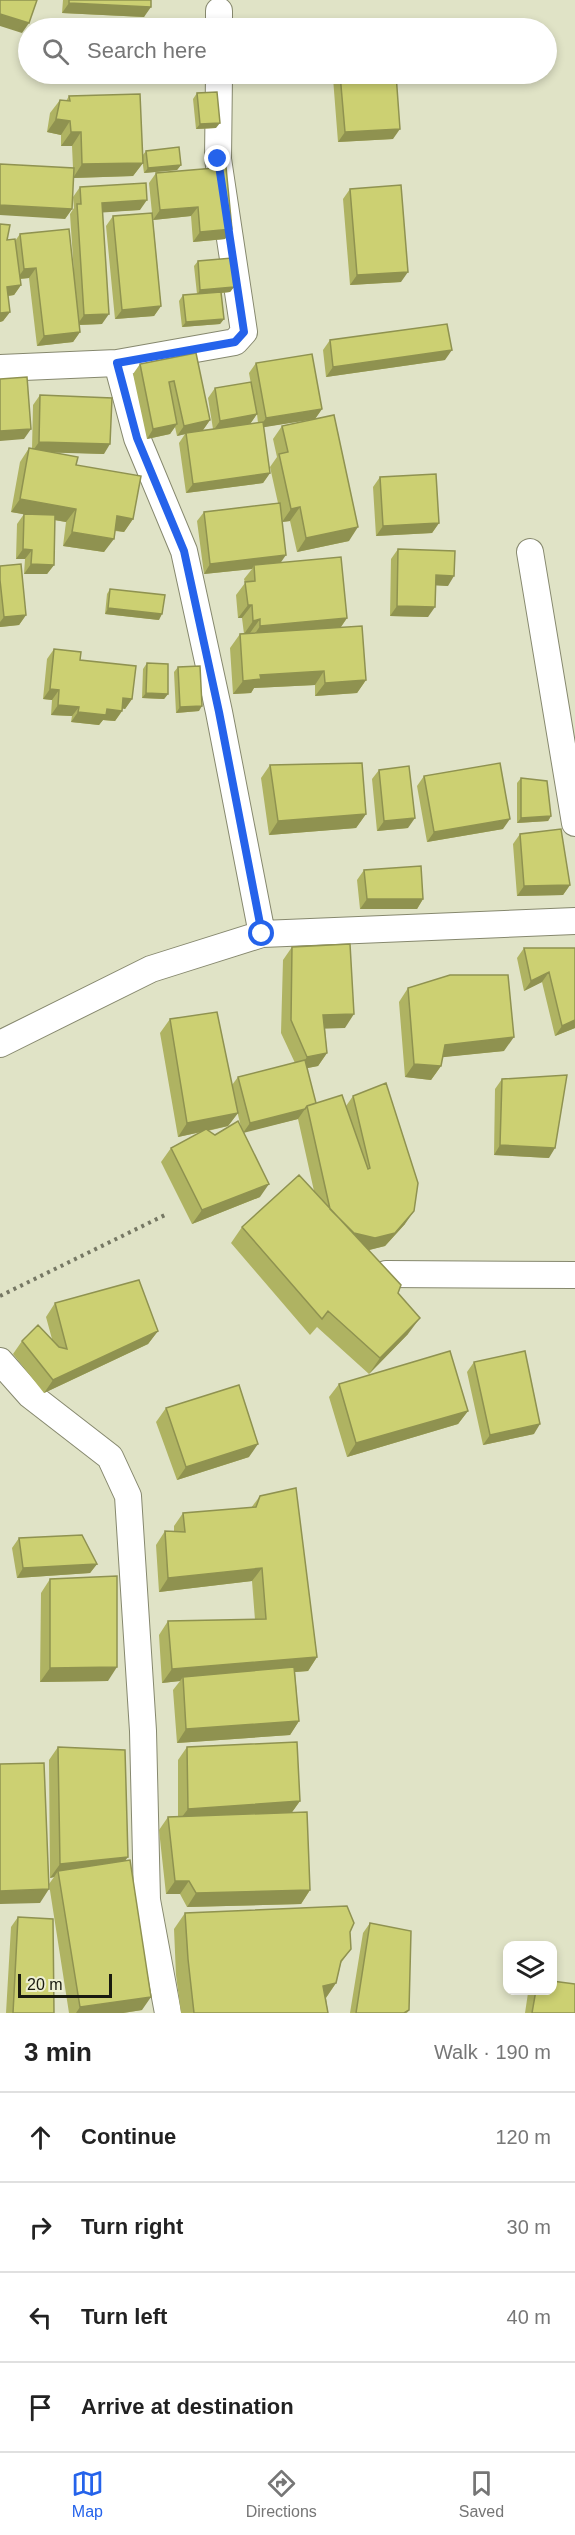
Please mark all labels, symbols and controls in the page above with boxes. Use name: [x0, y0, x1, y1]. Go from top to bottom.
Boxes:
search box: [18, 18, 557, 84]
icon: search: [39, 35, 72, 68]
text: Search here: [87, 38, 207, 63]
route end: [204, 145, 230, 171]
route start: [248, 920, 274, 946]
map controls: [503, 1941, 557, 1995]
button: layers: [503, 1941, 557, 1995]
scale bar: [18, 1971, 112, 1998]
text: 20 m: [27, 1976, 63, 1993]
text: 3 min: [24, 2037, 92, 2067]
text: Walk · 190 m: [434, 2041, 551, 2063]
icon: ahead: [24, 2121, 57, 2154]
text: Continue: [81, 2124, 176, 2149]
text: 120 m: [495, 2126, 551, 2148]
icon: right: [24, 2211, 57, 2244]
text: Turn right: [81, 2214, 183, 2239]
text: 30 m: [507, 2216, 551, 2238]
icon: left: [24, 2301, 57, 2334]
text: Turn left: [81, 2304, 167, 2329]
text: 40 m: [507, 2306, 551, 2328]
icon: arrive: [24, 2391, 57, 2424]
text: Arrive at destination: [81, 2394, 294, 2419]
tab: Map: [71, 2467, 104, 2521]
tab: Directions: [246, 2467, 317, 2521]
tab: Saved: [459, 2467, 504, 2521]

